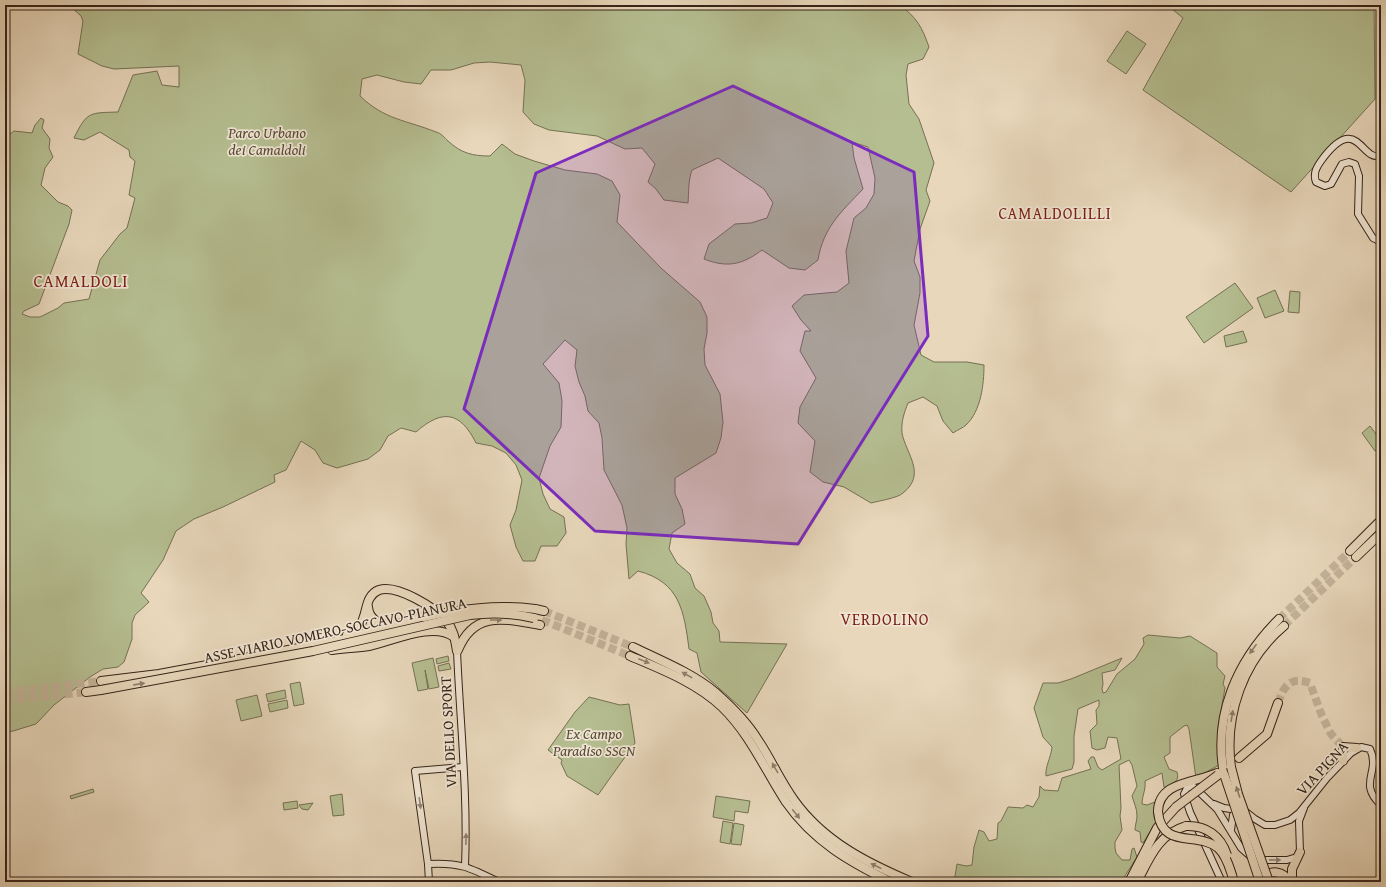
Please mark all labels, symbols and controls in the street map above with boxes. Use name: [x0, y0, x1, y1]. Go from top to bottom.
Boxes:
park label: Parco Urbano dei Camaldoli: [227, 122, 306, 160]
district label: CAMALDOLILLI: [998, 201, 1112, 225]
district label: CAMALDOLI: [34, 268, 128, 293]
street label: ASSE VIARIO VOMERO-SOCCAVO-PIANURA: [202, 592, 468, 668]
district label: VERDOLINO: [840, 607, 930, 631]
one-way arrow: [490, 617, 503, 623]
one-way arrow: [1249, 643, 1257, 654]
one-way arrow: [638, 659, 650, 665]
one-way arrow: [681, 671, 693, 678]
street label: VIA DELLO SPORT: [435, 675, 461, 788]
one-way arrow: [133, 681, 145, 687]
one-way arrow: [1229, 710, 1235, 722]
park label: Ex Campo Paradiso SSCN: [552, 723, 636, 761]
street label: VIA PIGNA: [1291, 736, 1353, 800]
one-way arrow: [771, 762, 778, 774]
one-way arrow: [1234, 786, 1240, 798]
one-way arrow: [417, 797, 423, 809]
one-way arrow: [792, 809, 801, 820]
one-way arrow: [463, 832, 469, 845]
one-way arrow: [1269, 857, 1282, 863]
one-way arrow: [870, 863, 882, 869]

